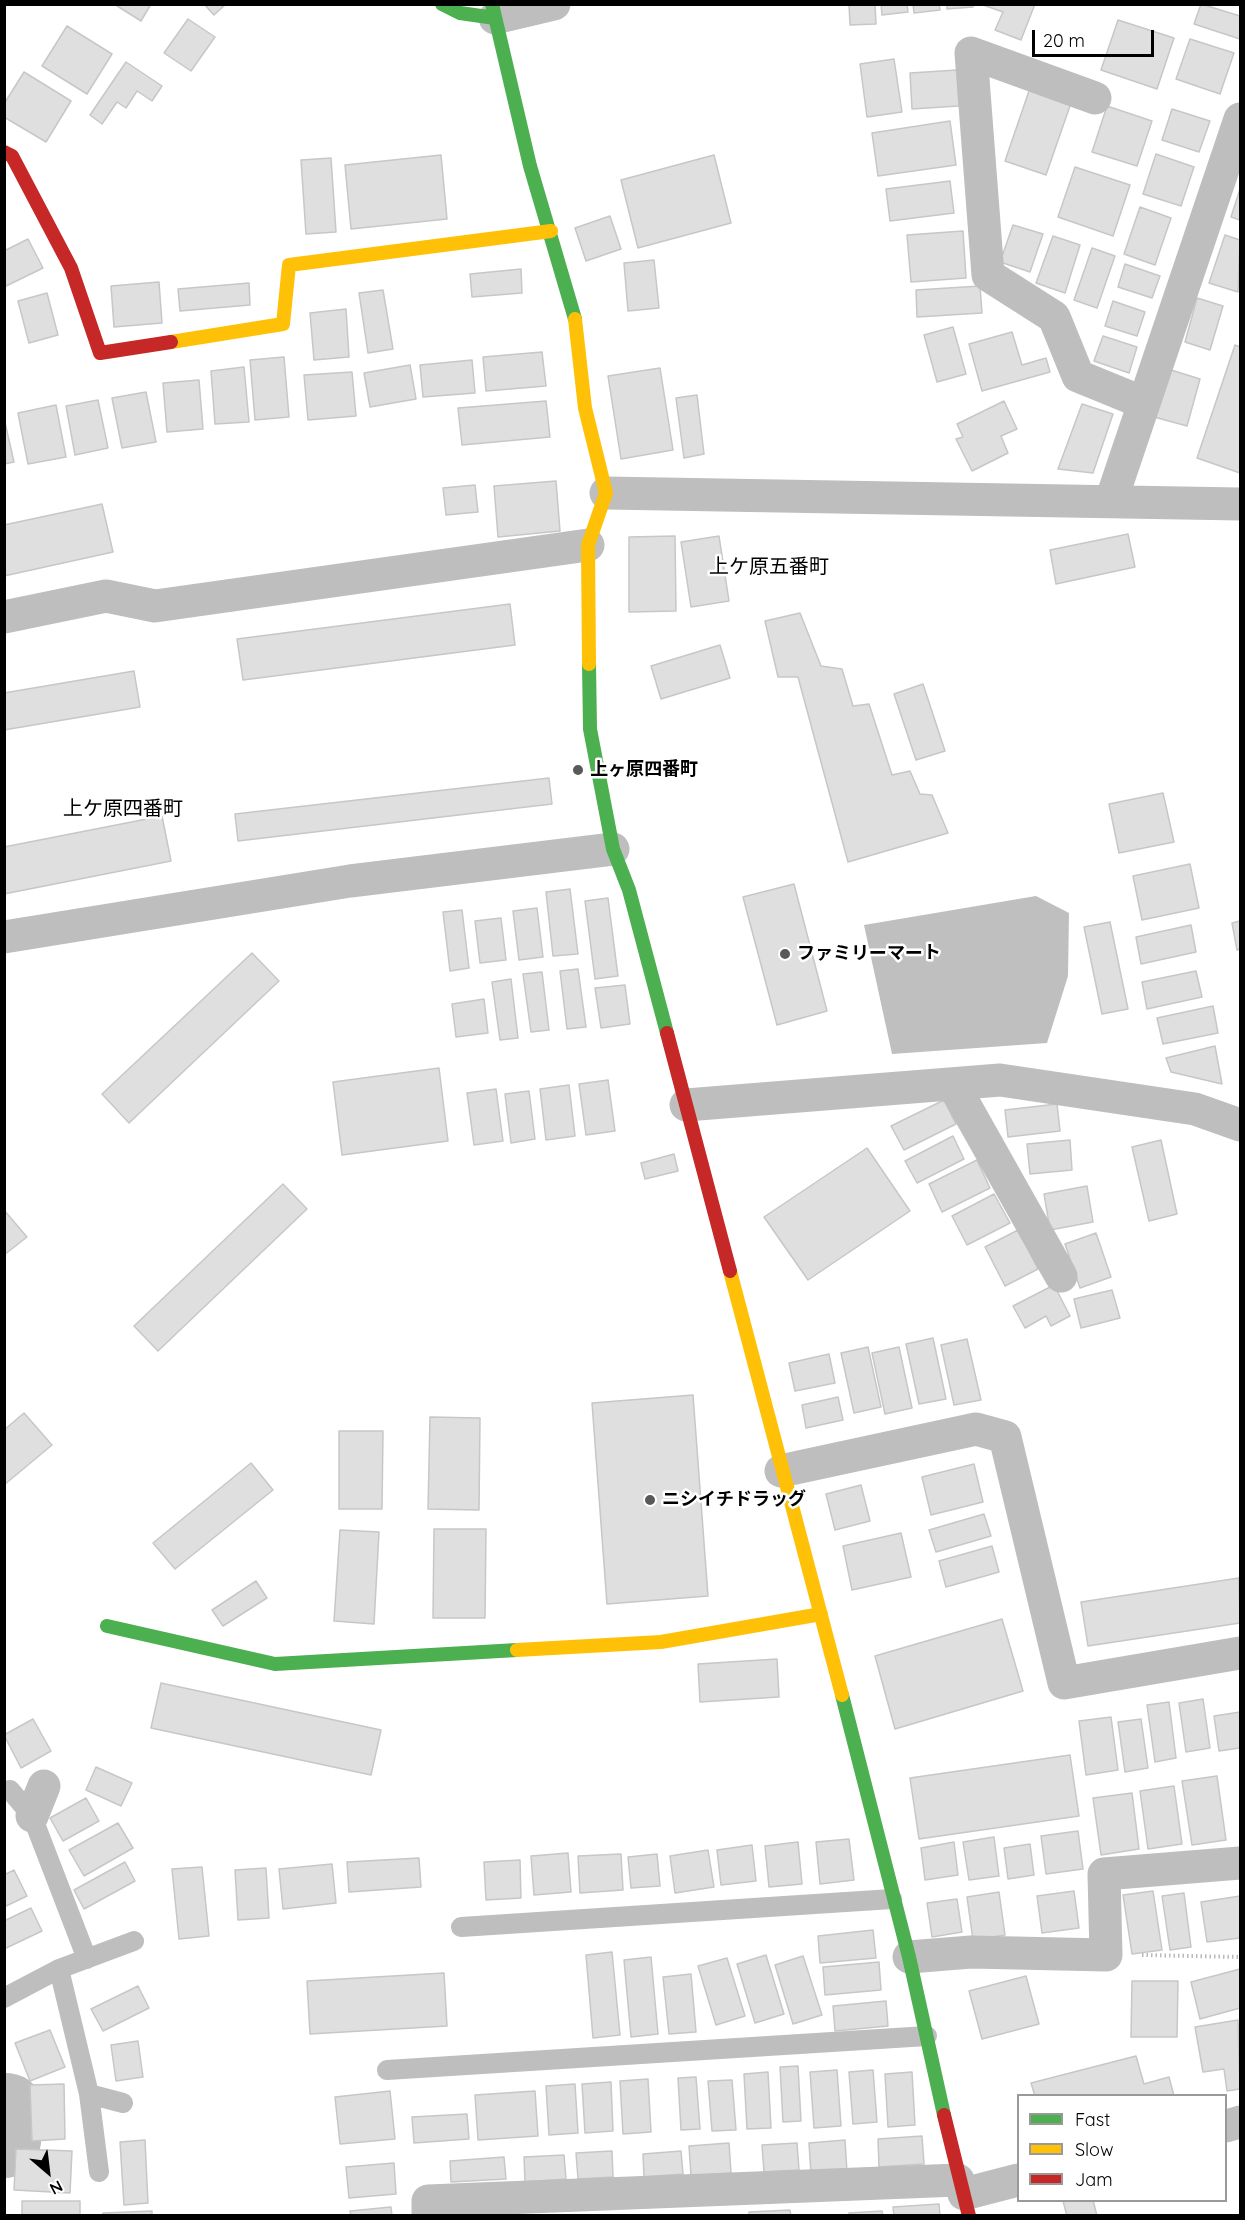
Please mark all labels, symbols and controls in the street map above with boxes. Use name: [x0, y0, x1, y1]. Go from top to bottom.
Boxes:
scale bar: [1035, 18, 1156, 56]
text: 20 m: [1043, 29, 1085, 52]
district label: 上ケ原五番町: [709, 555, 829, 579]
place label: 上ヶ原四番町: [590, 759, 698, 781]
marker: 上ヶ原四番町: [571, 763, 585, 777]
district label: 上ケ原四番町: [63, 797, 183, 821]
place label: ファミリーマート: [797, 943, 941, 965]
marker: ファミリーマート: [778, 947, 792, 961]
place label: ニシイチドラッグ: [662, 1489, 806, 1511]
marker: ニシイチドラッグ: [643, 1493, 657, 1507]
legend: [1017, 2094, 1227, 2202]
text: Fast: [1075, 2108, 1110, 2131]
text: Slow: [1075, 2138, 1113, 2161]
north arrow: [18, 2142, 78, 2202]
text: Jam: [1075, 2168, 1113, 2191]
text: N: [47, 2176, 66, 2199]

